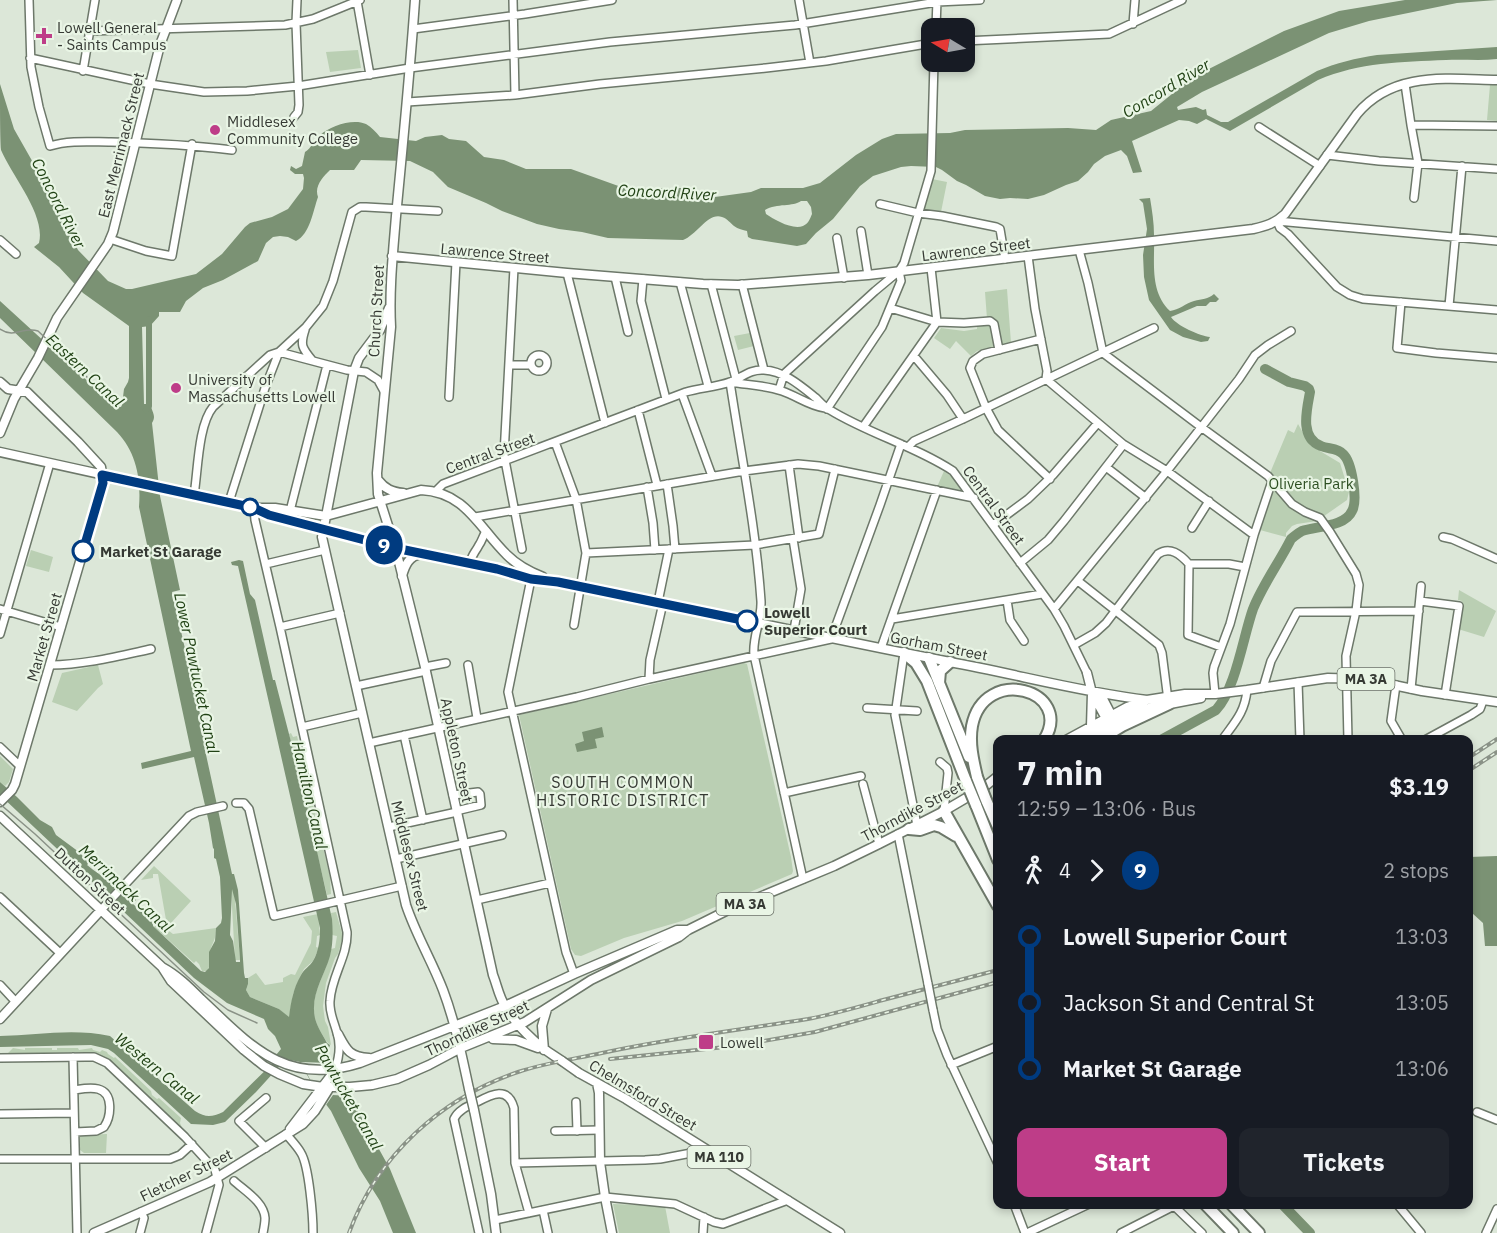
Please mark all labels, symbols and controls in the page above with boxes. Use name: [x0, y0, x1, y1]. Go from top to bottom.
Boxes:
place label: Lowell General - Saints Campus: [57, 18, 167, 54]
north arrow: [921, 18, 975, 72]
map controls: [921, 18, 975, 72]
marker: Lowell General - Saints Campus: [35, 27, 53, 45]
water label: Concord River: [1119, 53, 1214, 122]
street label: East Merrimack Street: [94, 70, 148, 220]
place label: Middlesex Community College: [227, 112, 358, 148]
marker: Middlesex Community College: [208, 123, 222, 137]
water label: Concord River: [28, 155, 91, 253]
water label: Concord River: [617, 179, 718, 205]
street label: Lawrence Street: [920, 233, 1032, 265]
street label: Lawrence Street: [440, 239, 550, 267]
street label: Church Street: [364, 264, 388, 358]
water label: Eastern Canal: [42, 329, 128, 412]
place label: University of Massachusetts Lowell: [188, 370, 336, 406]
marker: University of Massachusetts Lowell: [169, 381, 183, 395]
street label: Central Street: [443, 428, 537, 478]
street label: Central Street: [959, 462, 1029, 548]
park label: Oliveria Park: [1268, 474, 1354, 493]
unlabelled marker: [241, 498, 259, 516]
line badge: 9: [364, 526, 404, 564]
text: 9: [378, 531, 390, 559]
marker: Market St Garage: [72, 540, 94, 562]
place label: Market St Garage: [100, 542, 222, 561]
street label: Market Street: [22, 590, 66, 684]
water label: Lower Pawtucket Canal: [170, 591, 224, 756]
place label: Lowell Superior Court: [764, 603, 868, 639]
marker: Lowell Superior Court: [736, 610, 758, 632]
street label: Gorham Street: [889, 627, 989, 665]
road number: MA 3A: [1338, 668, 1394, 690]
street label: Appleton Street: [437, 696, 477, 804]
water label: Hamilton Canal: [288, 739, 332, 852]
text: 7 min: [1017, 751, 1103, 794]
district label: SOUTH COMMON HISTORIC DISTRICT: [536, 772, 710, 810]
text: $3.19: [1389, 772, 1449, 801]
street label: Thorndike Street: [858, 776, 966, 846]
text: 12:59 – 13:06 · Bus: [1017, 795, 1196, 822]
street label: Middlesex Street: [387, 799, 433, 913]
water label: Merrimack Canal: [75, 840, 178, 937]
street label: Dutton Street: [50, 843, 130, 919]
icon: walk: [1017, 854, 1050, 887]
icon: forward: [1080, 854, 1113, 887]
text: 9: [1134, 856, 1147, 884]
text: 4: [1059, 857, 1071, 884]
text: 2 stops: [1383, 857, 1449, 884]
road number: MA 3A: [716, 893, 774, 915]
text: Lowell Superior Court: [1063, 922, 1287, 951]
text: 13:03: [1395, 923, 1449, 950]
text: Jackson St and Central St: [1063, 988, 1314, 1017]
text: 13:05: [1395, 989, 1449, 1016]
street label: Thorndike Street: [422, 996, 532, 1060]
water label: Western Canal: [111, 1028, 204, 1108]
marker: Lowell: [697, 1033, 715, 1051]
place label: Lowell: [720, 1033, 763, 1052]
water label: Pawtucket Canal: [311, 1041, 388, 1154]
text: Market St Garage: [1063, 1054, 1242, 1083]
street label: Chelmsford Street: [586, 1055, 700, 1135]
text: 13:06: [1395, 1055, 1449, 1082]
button: Start: [1017, 1128, 1227, 1197]
button: Tickets: [1239, 1128, 1449, 1197]
street label: Fletcher Street: [137, 1144, 235, 1206]
road number: MA 110: [688, 1146, 750, 1168]

